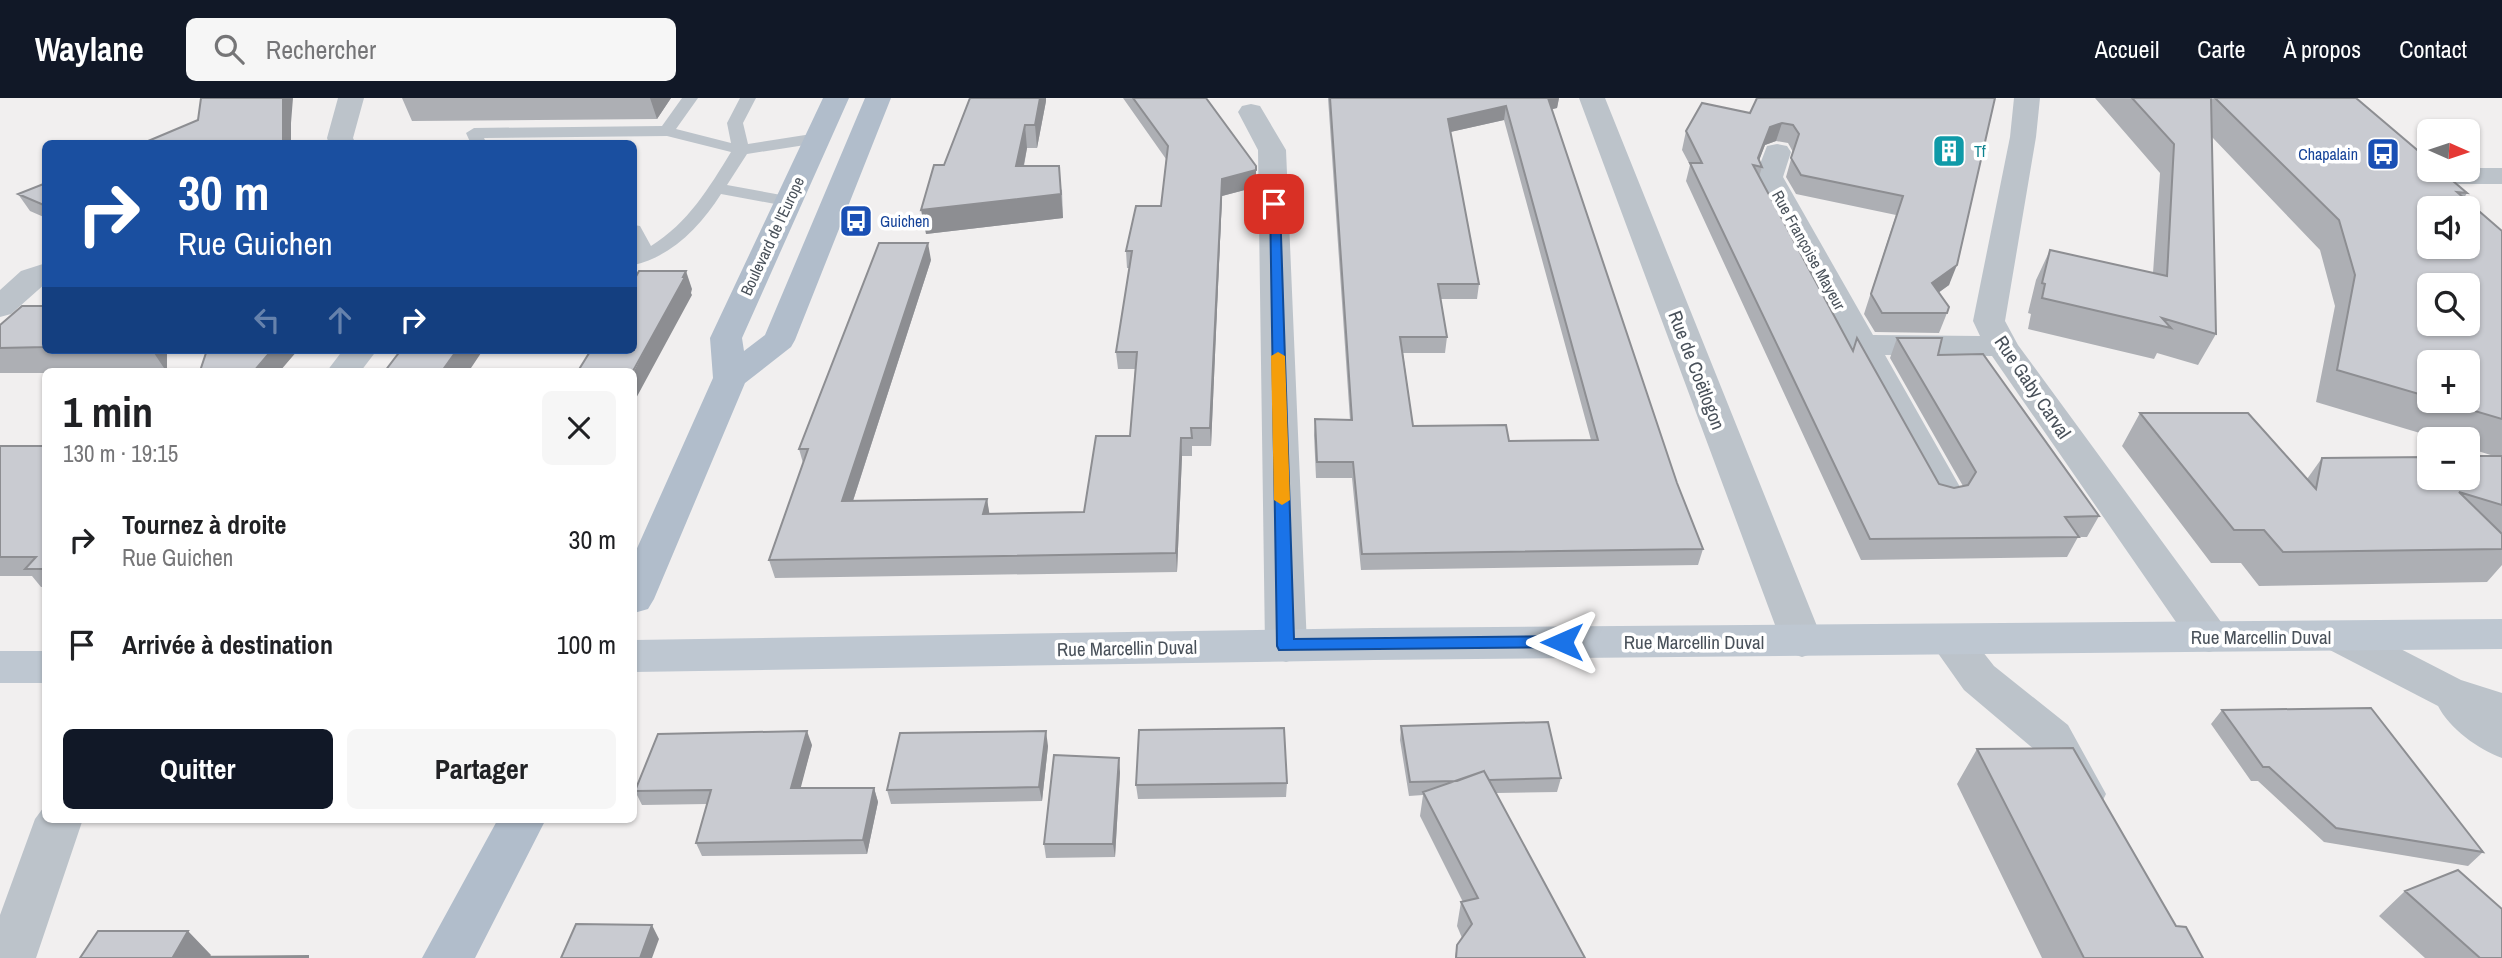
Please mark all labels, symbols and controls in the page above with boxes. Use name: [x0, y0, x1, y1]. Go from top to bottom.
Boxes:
search box: [186, 18, 676, 81]
text: Waylane: [35, 27, 144, 71]
icon: search: [210, 30, 248, 68]
text: Rechercher: [266, 32, 376, 67]
text: Accueil: [2095, 33, 2159, 65]
text: Carte: [2197, 33, 2245, 65]
text: À propos: [2283, 33, 2361, 65]
text: Contact: [2399, 33, 2467, 65]
north arrow: [2417, 119, 2480, 182]
map controls: [2417, 119, 2480, 490]
building icon: Tf: [1930, 132, 1968, 170]
bus stop icon: Chapalain: [2364, 135, 2402, 173]
place label: Tf: [1974, 140, 1986, 162]
place label: Chapalain: [2298, 143, 2358, 165]
text: 30 m: [178, 159, 270, 225]
icon: right: [63, 168, 154, 259]
street label: Boulevard de l'Europe: [735, 173, 809, 299]
pin: [1244, 174, 1304, 234]
icon: arrive: [1255, 185, 1293, 223]
street label: Rue Françoise Mayeur: [1767, 186, 1851, 314]
button: sound: [2417, 196, 2480, 259]
bus stop icon: Guichen: [837, 202, 875, 240]
place label: Guichen: [880, 210, 930, 232]
text: Rue Guichen: [178, 222, 333, 265]
button: search: [2417, 273, 2480, 336]
icon: left: [248, 301, 286, 339]
icon: ahead: [321, 301, 359, 339]
icon: right: [394, 301, 432, 339]
street label: Rue de Coëtlogon: [1662, 307, 1732, 433]
street label: Rue Gaby Carval: [1989, 330, 2077, 444]
button: +: [2417, 350, 2480, 413]
text: 1 min: [63, 384, 153, 440]
button: close: [542, 391, 616, 465]
button: −: [2417, 427, 2480, 490]
text: 130 m · 19:15: [63, 438, 178, 469]
text: Tournez à droite: [122, 507, 286, 542]
icon: right: [63, 521, 101, 559]
text: 30 m: [569, 522, 616, 557]
text: Rue Guichen: [122, 542, 233, 573]
position arrow: [1525, 605, 1599, 679]
street label: Rue Marcellin Duval: [2191, 624, 2331, 650]
icon: arrive: [63, 626, 101, 664]
text: Arrivée à destination: [122, 627, 333, 662]
text: 100 m: [557, 627, 616, 662]
street label: Rue Marcellin Duval: [1624, 629, 1764, 655]
street label: Rue Marcellin Duval: [1057, 634, 1197, 662]
button: Quitter: [63, 729, 333, 809]
button: Partager: [347, 729, 616, 809]

